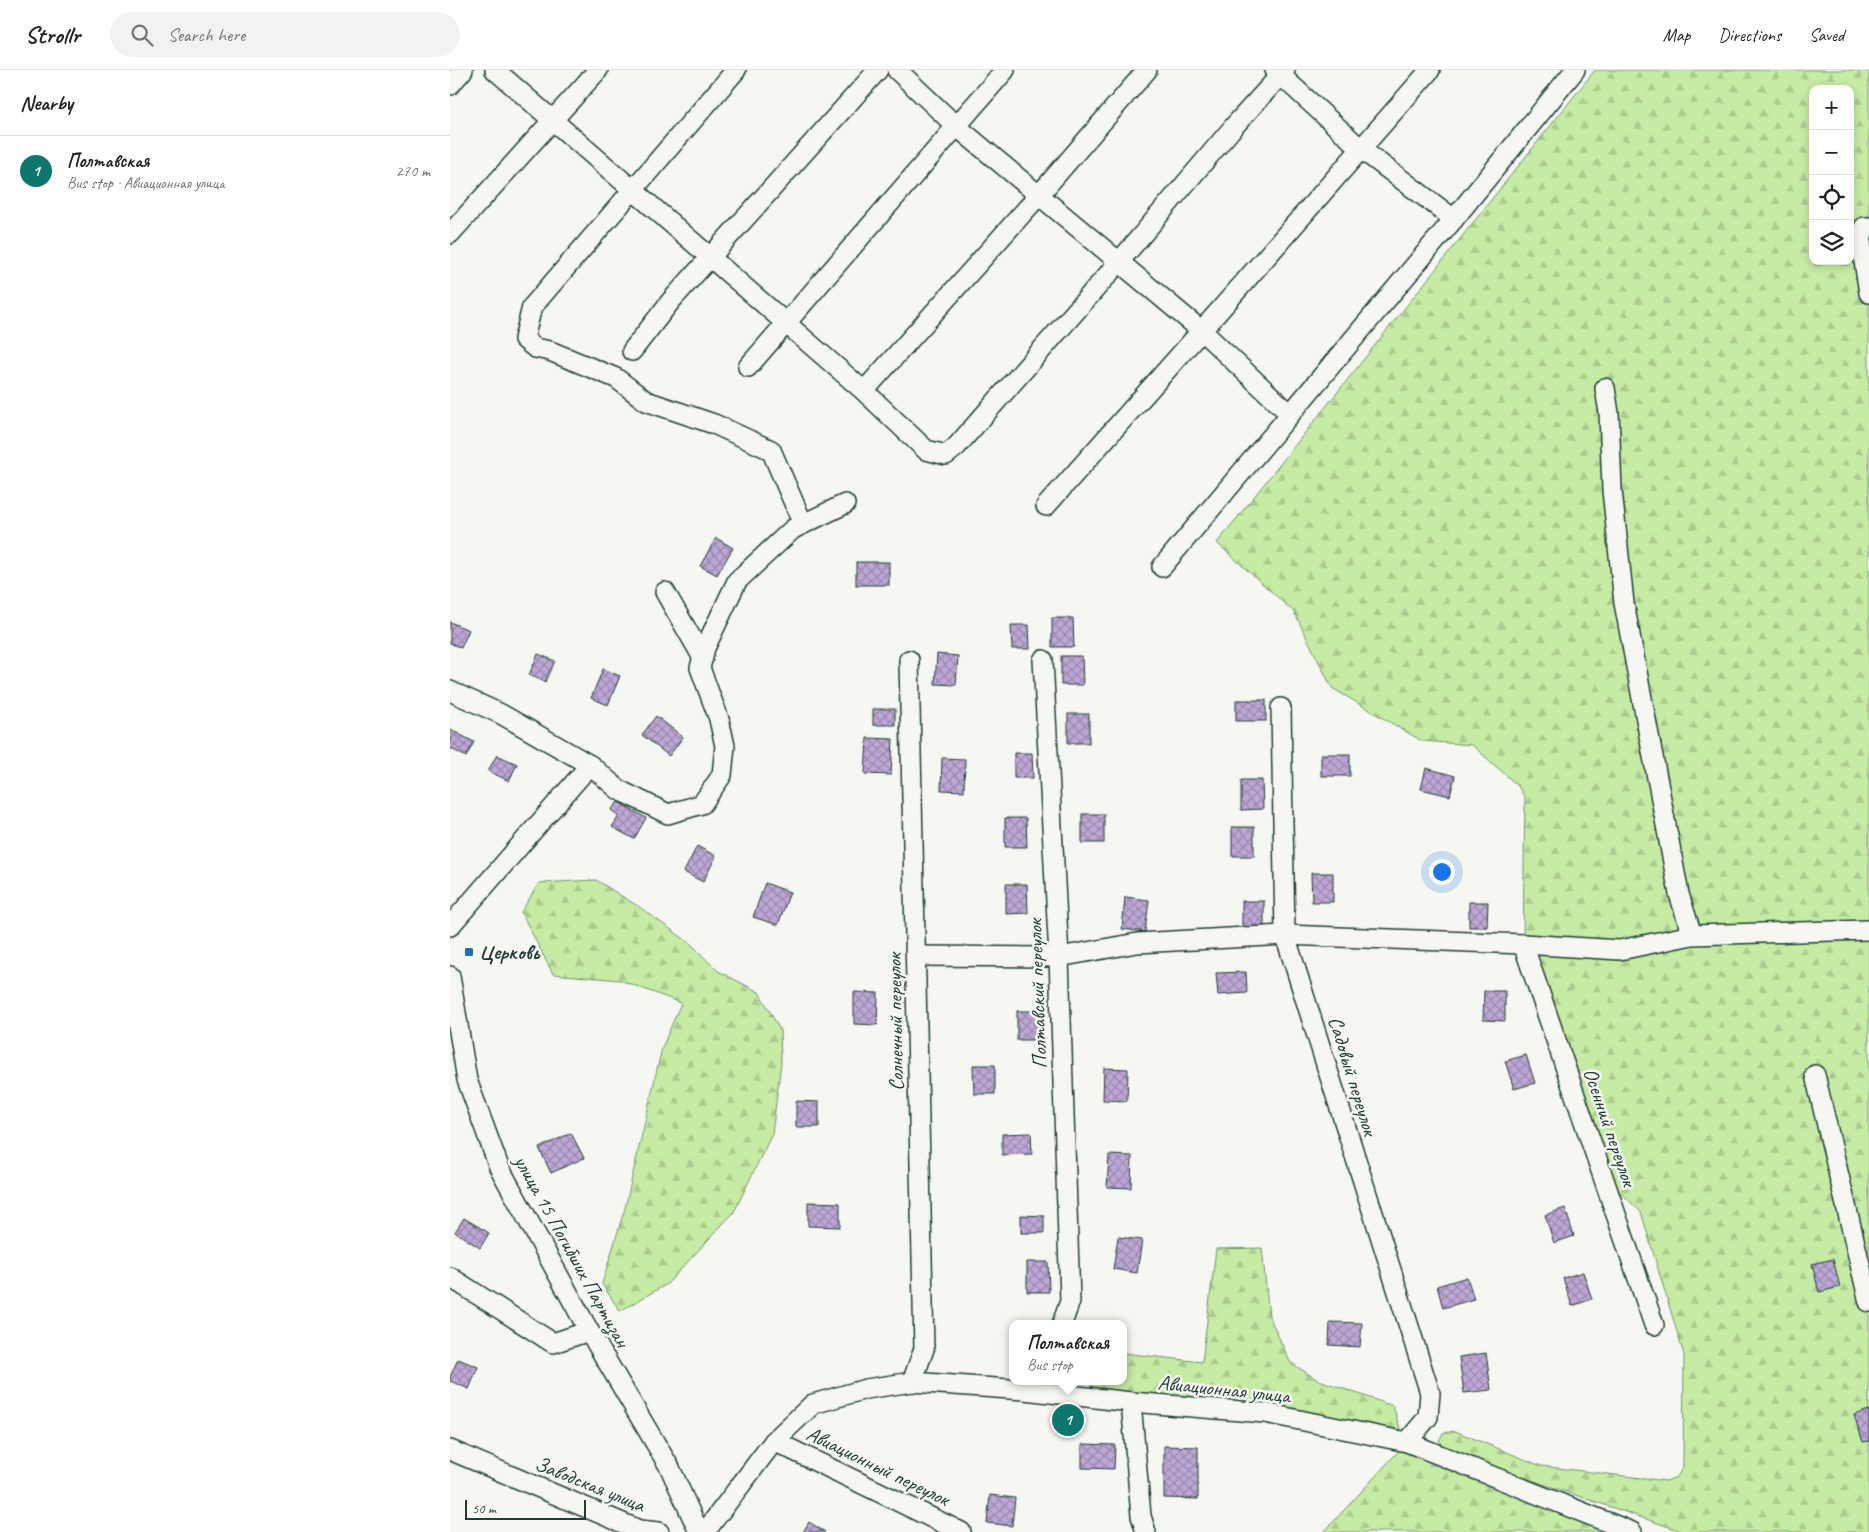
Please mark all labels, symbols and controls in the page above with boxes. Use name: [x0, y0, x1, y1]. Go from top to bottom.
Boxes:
search box: [110, 12, 460, 57]
text: Strollr: [25, 20, 80, 50]
icon: search: [128, 21, 156, 49]
text: Search here: [168, 23, 245, 47]
text: Map: [1663, 24, 1690, 46]
text: Directions: [1718, 24, 1781, 46]
text: Saved: [1809, 24, 1844, 46]
map controls: [1809, 85, 1854, 265]
button: +: [1809, 85, 1854, 130]
text: Nearby: [20, 90, 73, 116]
button: −: [1809, 130, 1854, 175]
text: Полтавская: [67, 149, 149, 173]
text: 1: [32, 161, 40, 181]
text: 270 m: [396, 161, 430, 181]
text: Bus stop · Авиационная улица: [67, 173, 225, 193]
button: locate: [1809, 175, 1854, 220]
button: layers: [1809, 220, 1854, 265]
your location: [1429, 859, 1455, 885]
street label: Полтавский переулок: [1021, 917, 1053, 1069]
place label: Церковь: [479, 939, 541, 965]
marker: Церковь: [463, 946, 475, 958]
street label: Солнечный переулок: [881, 951, 909, 1091]
street label: Садовый переулок: [1323, 1013, 1384, 1141]
street label: Осенний переулок: [1578, 1065, 1643, 1192]
street label: улица 15 Погибших Партизан: [507, 1149, 636, 1353]
popup: [1009, 1320, 1127, 1385]
text: Полтавская: [1027, 1331, 1109, 1355]
text: Bus stop: [1027, 1355, 1073, 1375]
street label: Авиационная улица: [1157, 1369, 1294, 1409]
pin: 1: [1052, 1401, 1084, 1439]
street label: Авиационный переулок: [802, 1420, 956, 1513]
street label: Заводская улица: [531, 1450, 651, 1519]
scale bar: [465, 1497, 586, 1520]
text: 50 m: [472, 1500, 496, 1517]

